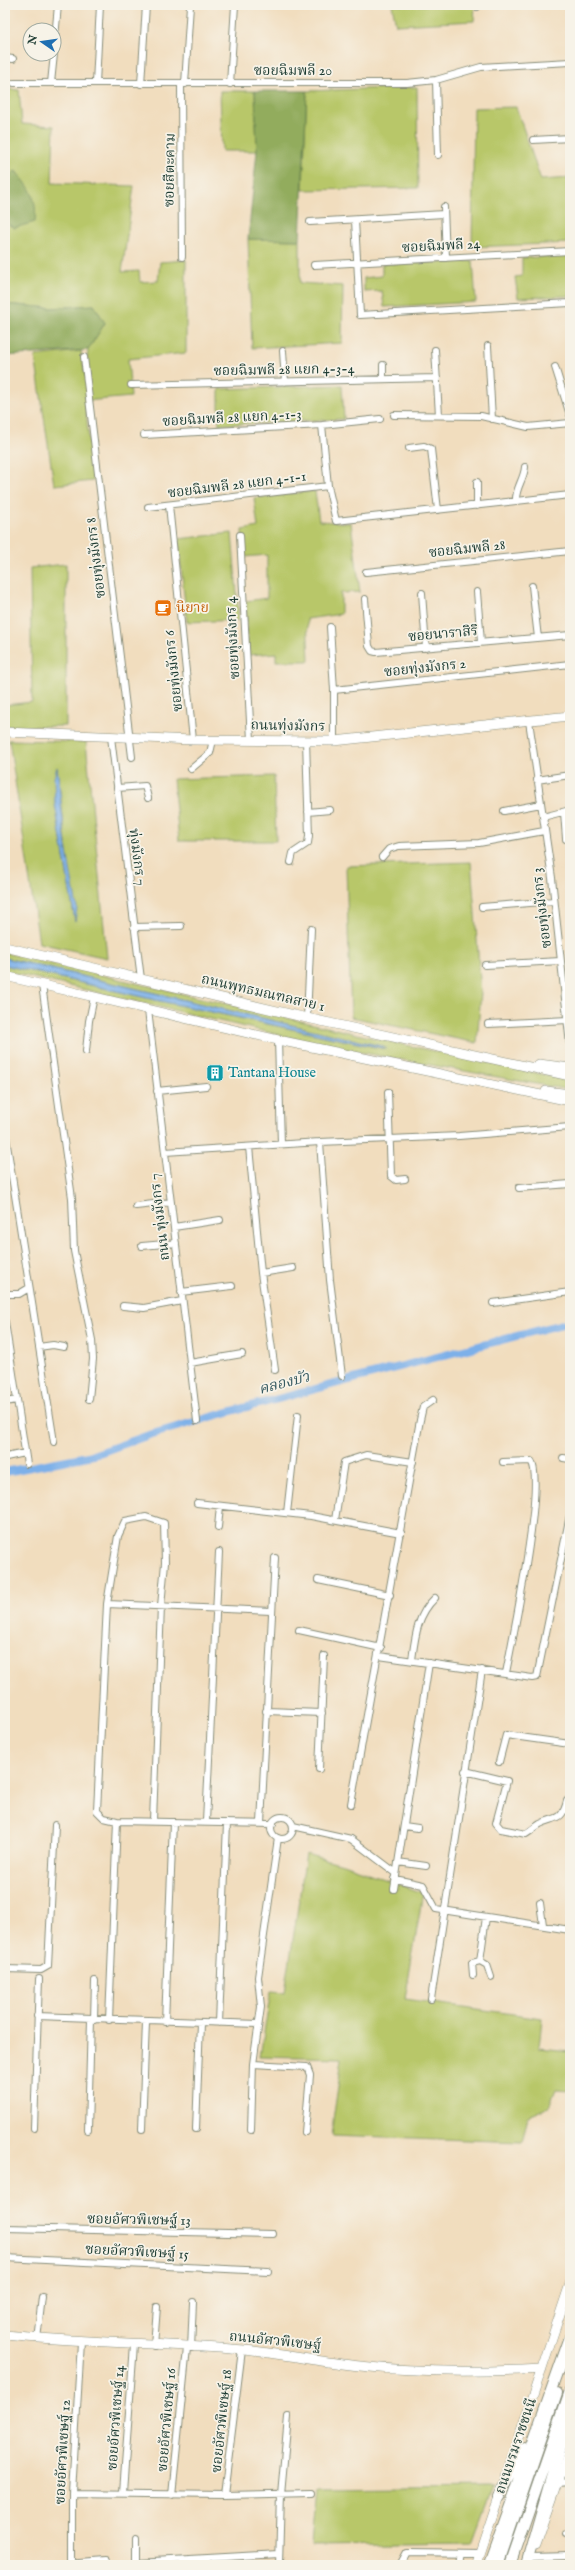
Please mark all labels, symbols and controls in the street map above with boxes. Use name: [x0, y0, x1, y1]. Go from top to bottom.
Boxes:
north arrow: [22, 22, 62, 62]
text: N: [25, 33, 41, 47]
street label: ซอยฉิมพลี 20: [254, 62, 332, 80]
street label: ซอยสีตะคาม: [160, 133, 180, 207]
street label: ซอยฉิมพลี 24: [401, 235, 481, 257]
street label: ซอยฉิมพลี 28 แยก 4-3-4: [213, 360, 355, 380]
street label: ซอยฉิมพลี 28 แยก 4-1-3: [162, 405, 302, 431]
street label: ซอยฉิมพลี 28 แยก 4-1-1: [167, 468, 307, 502]
street label: ซอยทุ่งมังกร 8: [82, 517, 110, 599]
street label: ซอยฉิมพลี 28: [428, 536, 506, 562]
street label: ซอยทุ่งมังกร 4: [222, 596, 244, 680]
cafe icon: นิยาย: [153, 598, 173, 618]
place label: นิยาย: [176, 599, 209, 617]
street label: ซอยนาราสิริ: [407, 622, 479, 646]
street label: ซอยทุ่งมังกร 6: [161, 628, 187, 713]
street label: ซอยทุ่งมังกร 2: [383, 655, 467, 681]
street label: ถนนทุ่งมังกร: [250, 716, 326, 736]
street label: ทุ่งมังกร 7: [125, 827, 149, 887]
street label: ซอยทุ่งมังกร 3: [528, 867, 556, 949]
street label: ถนนพุทธมณฑลสาย 1: [199, 970, 327, 1016]
building icon: Tantana House: [205, 1063, 225, 1083]
place label: Tantana House: [228, 1064, 316, 1082]
street label: ถนน ทุ่งมังกร 7: [146, 1172, 174, 1262]
water label: คลองบัว: [256, 1367, 313, 1399]
street label: ซอยอัศวพิเชษฐ์ 13: [87, 2209, 191, 2230]
street label: ซอยอัศวพิเชษฐ์ 15: [85, 2239, 189, 2264]
street label: ถนนอัศวพิเชษฐ์: [228, 2326, 322, 2355]
street label: ซอยอัศวพิเชษฐ์ 14: [102, 2365, 129, 2471]
street label: ซอยอัศวพิเชษฐ์ 16: [152, 2366, 181, 2473]
street label: ซอยอัศวพิเชษฐ์ 18: [207, 2368, 236, 2474]
street label: ถนนบรมราชชนนี: [491, 2396, 541, 2496]
street label: ซอยอัศวพิเชษฐ์ 12: [50, 2399, 75, 2505]

